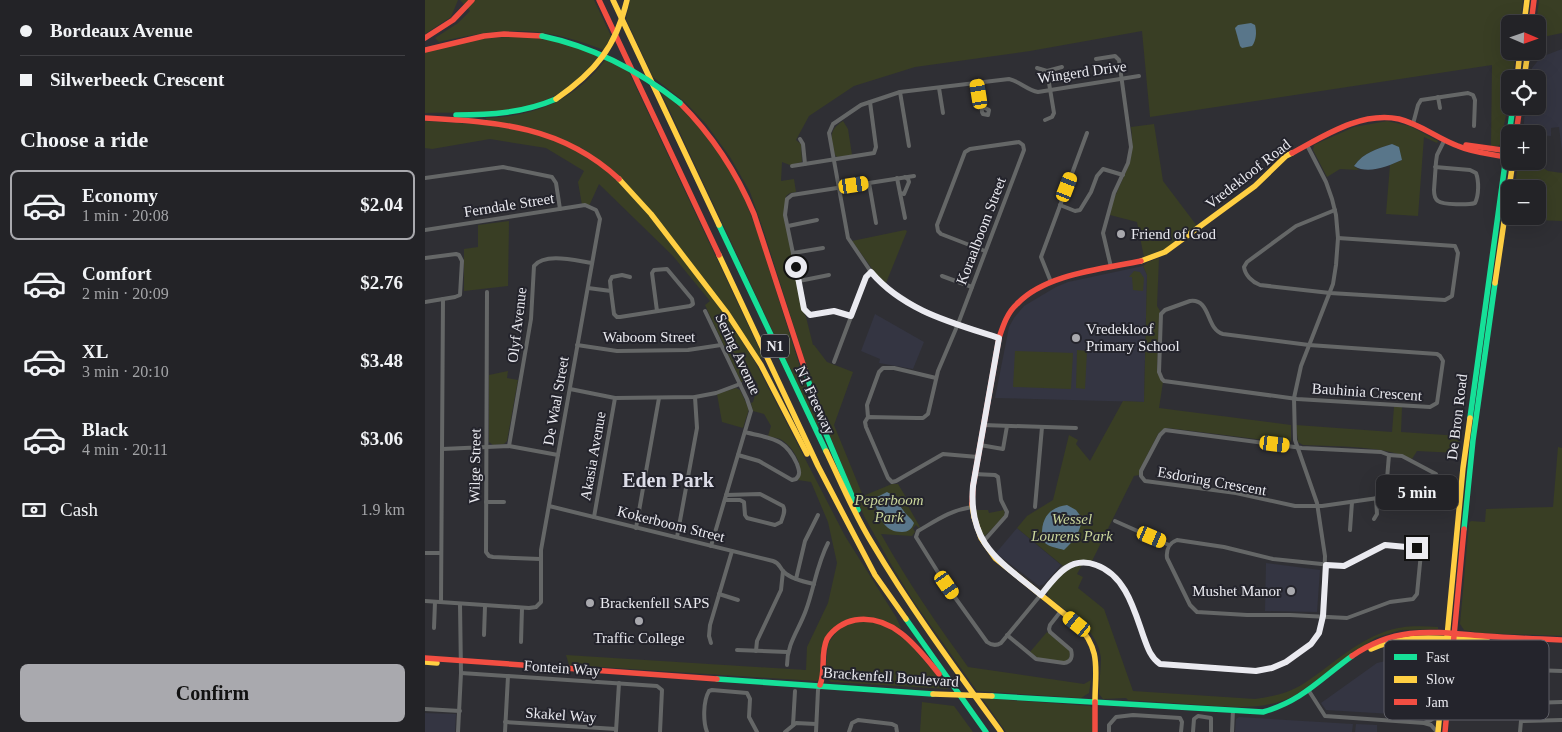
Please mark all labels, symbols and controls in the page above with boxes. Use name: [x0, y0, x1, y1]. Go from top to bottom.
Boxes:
north arrow: [1501, 15, 1546, 60]
map controls: [1501, 15, 1546, 225]
text: Bordeaux Avenue: [50, 20, 193, 41]
street label: Wingerd Drive: [1036, 58, 1128, 86]
text: Silwerbeeck Crescent: [50, 69, 224, 90]
button: locate: [1501, 70, 1546, 115]
car: [969, 78, 988, 110]
button: +: [1501, 125, 1546, 170]
text: Choose a ride: [20, 127, 148, 152]
street label: Vredekloof Road: [1203, 136, 1294, 212]
car: [1054, 170, 1079, 204]
street label: Koraalboom Street: [953, 174, 1009, 287]
car: [838, 175, 869, 195]
button: −: [1501, 180, 1546, 225]
icon: car: [22, 183, 67, 228]
text: Economy: [82, 185, 158, 206]
street label: Ferndale Street: [463, 190, 556, 220]
text: $2.04: [360, 194, 403, 215]
text: 1 min · 20:08: [82, 207, 169, 224]
place label: Friend of God: [1131, 226, 1216, 242]
marker: Friend of God: [1115, 228, 1127, 240]
route start: [785, 256, 807, 278]
icon: car: [22, 261, 67, 306]
text: Comfort: [82, 263, 152, 284]
text: $2.76: [360, 272, 403, 293]
text: 2 min · 20:09: [82, 285, 169, 302]
street label: Olyf Avenue: [504, 286, 530, 364]
street label: Sering Avenue: [712, 311, 764, 397]
place label: Vredekloof Primary School: [1086, 321, 1180, 354]
street label: Waboom Street: [603, 329, 696, 345]
marker: Vredekloof Primary School: [1070, 332, 1082, 344]
road number: N1: [761, 334, 789, 358]
icon: car: [22, 339, 67, 384]
text: XL: [82, 341, 108, 362]
text: $3.48: [360, 350, 403, 371]
street label: De Waal Street: [540, 354, 572, 447]
text: 3 min · 20:10: [82, 363, 169, 380]
street label: N1 Freeway: [792, 363, 838, 437]
street label: De Bron Road: [1444, 373, 1470, 461]
street label: Bauhinia Crescent: [1311, 380, 1423, 404]
street label: Akasia Avenue: [577, 410, 609, 502]
icon: car: [22, 417, 67, 462]
text: Black: [82, 419, 128, 440]
text: $3.06: [360, 428, 403, 449]
street label: Wilge Street: [466, 428, 484, 504]
car: [1259, 435, 1290, 453]
text: 4 min · 20:11: [82, 441, 168, 458]
street label: Esdoring Crescent: [1156, 464, 1269, 499]
district label: Eden Park: [622, 469, 715, 491]
callout: 5 min: [1376, 476, 1458, 510]
text: 5 min: [1398, 484, 1436, 501]
park label: Peperboom Park: [853, 492, 924, 525]
icon: cash: [20, 496, 48, 524]
text: Cash: [60, 499, 98, 520]
text: 1.9 km: [361, 501, 405, 518]
street label: Kokerboom Street: [616, 503, 727, 545]
park label: Wessel Lourens Park: [1030, 511, 1113, 544]
car: [1135, 524, 1168, 550]
route end: [1406, 537, 1428, 559]
car: [932, 568, 961, 602]
place label: Mushet Manor: [1192, 583, 1281, 599]
marker: Mushet Manor: [1285, 585, 1297, 597]
place label: Brackenfell SAPS: [600, 595, 710, 611]
marker: Brackenfell SAPS: [584, 597, 596, 609]
car: [1060, 609, 1093, 639]
marker: Traffic College: [633, 615, 645, 627]
place label: Traffic College: [593, 630, 685, 646]
legend: [1384, 640, 1549, 720]
text: Fast: [1426, 650, 1449, 665]
street label: Fontein Way: [523, 657, 601, 679]
button: Confirm: [20, 664, 405, 722]
street label: Brackenfell Boulevard: [823, 664, 960, 690]
text: Slow: [1426, 672, 1456, 687]
text: Jam: [1426, 695, 1449, 710]
street label: Skakel Way: [525, 705, 598, 726]

